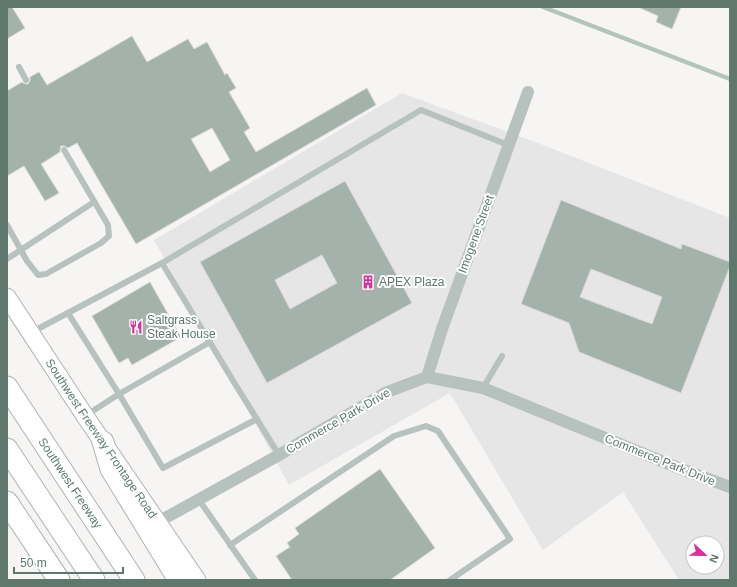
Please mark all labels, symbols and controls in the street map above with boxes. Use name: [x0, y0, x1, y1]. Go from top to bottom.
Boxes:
street label: Imogene Street: [455, 192, 497, 275]
building icon: APEX Plaza: [360, 274, 376, 290]
place label: APEX Plaza: [379, 275, 445, 289]
place label: Saltgrass Steak House: [147, 313, 216, 341]
restaurant icon: Saltgrass Steak House: [128, 319, 144, 335]
street label: Southwest Freeway Frontage Road: [43, 357, 161, 521]
street label: Commerce Park Drive: [283, 385, 393, 457]
street label: Commerce Park Drive: [603, 431, 718, 489]
street label: Southwest Freeway: [36, 435, 106, 531]
north arrow: [685, 535, 725, 575]
scale bar: [14, 549, 123, 575]
text: N: [707, 553, 721, 565]
text: 50 m: [20, 556, 47, 570]

